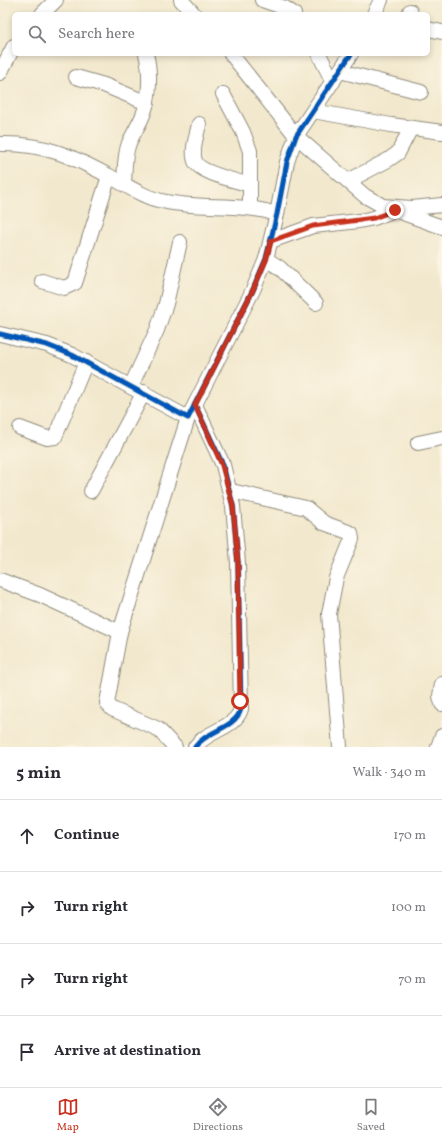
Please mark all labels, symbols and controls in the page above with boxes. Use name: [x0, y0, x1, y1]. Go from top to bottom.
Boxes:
search box: [12, 12, 430, 56]
icon: search: [26, 23, 48, 45]
text: Search here: [58, 24, 135, 45]
route end: [386, 201, 404, 219]
route start: [231, 692, 249, 710]
text: 5 min: [16, 762, 61, 785]
text: Walk · 340 m: [353, 764, 426, 782]
icon: ahead: [16, 825, 38, 847]
text: Continue: [54, 825, 119, 846]
text: 170 m: [393, 827, 426, 845]
icon: right: [16, 897, 38, 919]
text: Turn right: [54, 897, 128, 918]
text: 100 m: [391, 899, 426, 917]
icon: right: [16, 969, 38, 991]
text: Turn right: [54, 969, 128, 990]
text: 70 m: [398, 971, 426, 989]
icon: arrive: [16, 1041, 38, 1063]
text: Arrive at destination: [54, 1041, 201, 1062]
tab: Map: [57, 1096, 79, 1135]
tab: Directions: [193, 1096, 243, 1135]
tab: Saved: [357, 1096, 385, 1135]

